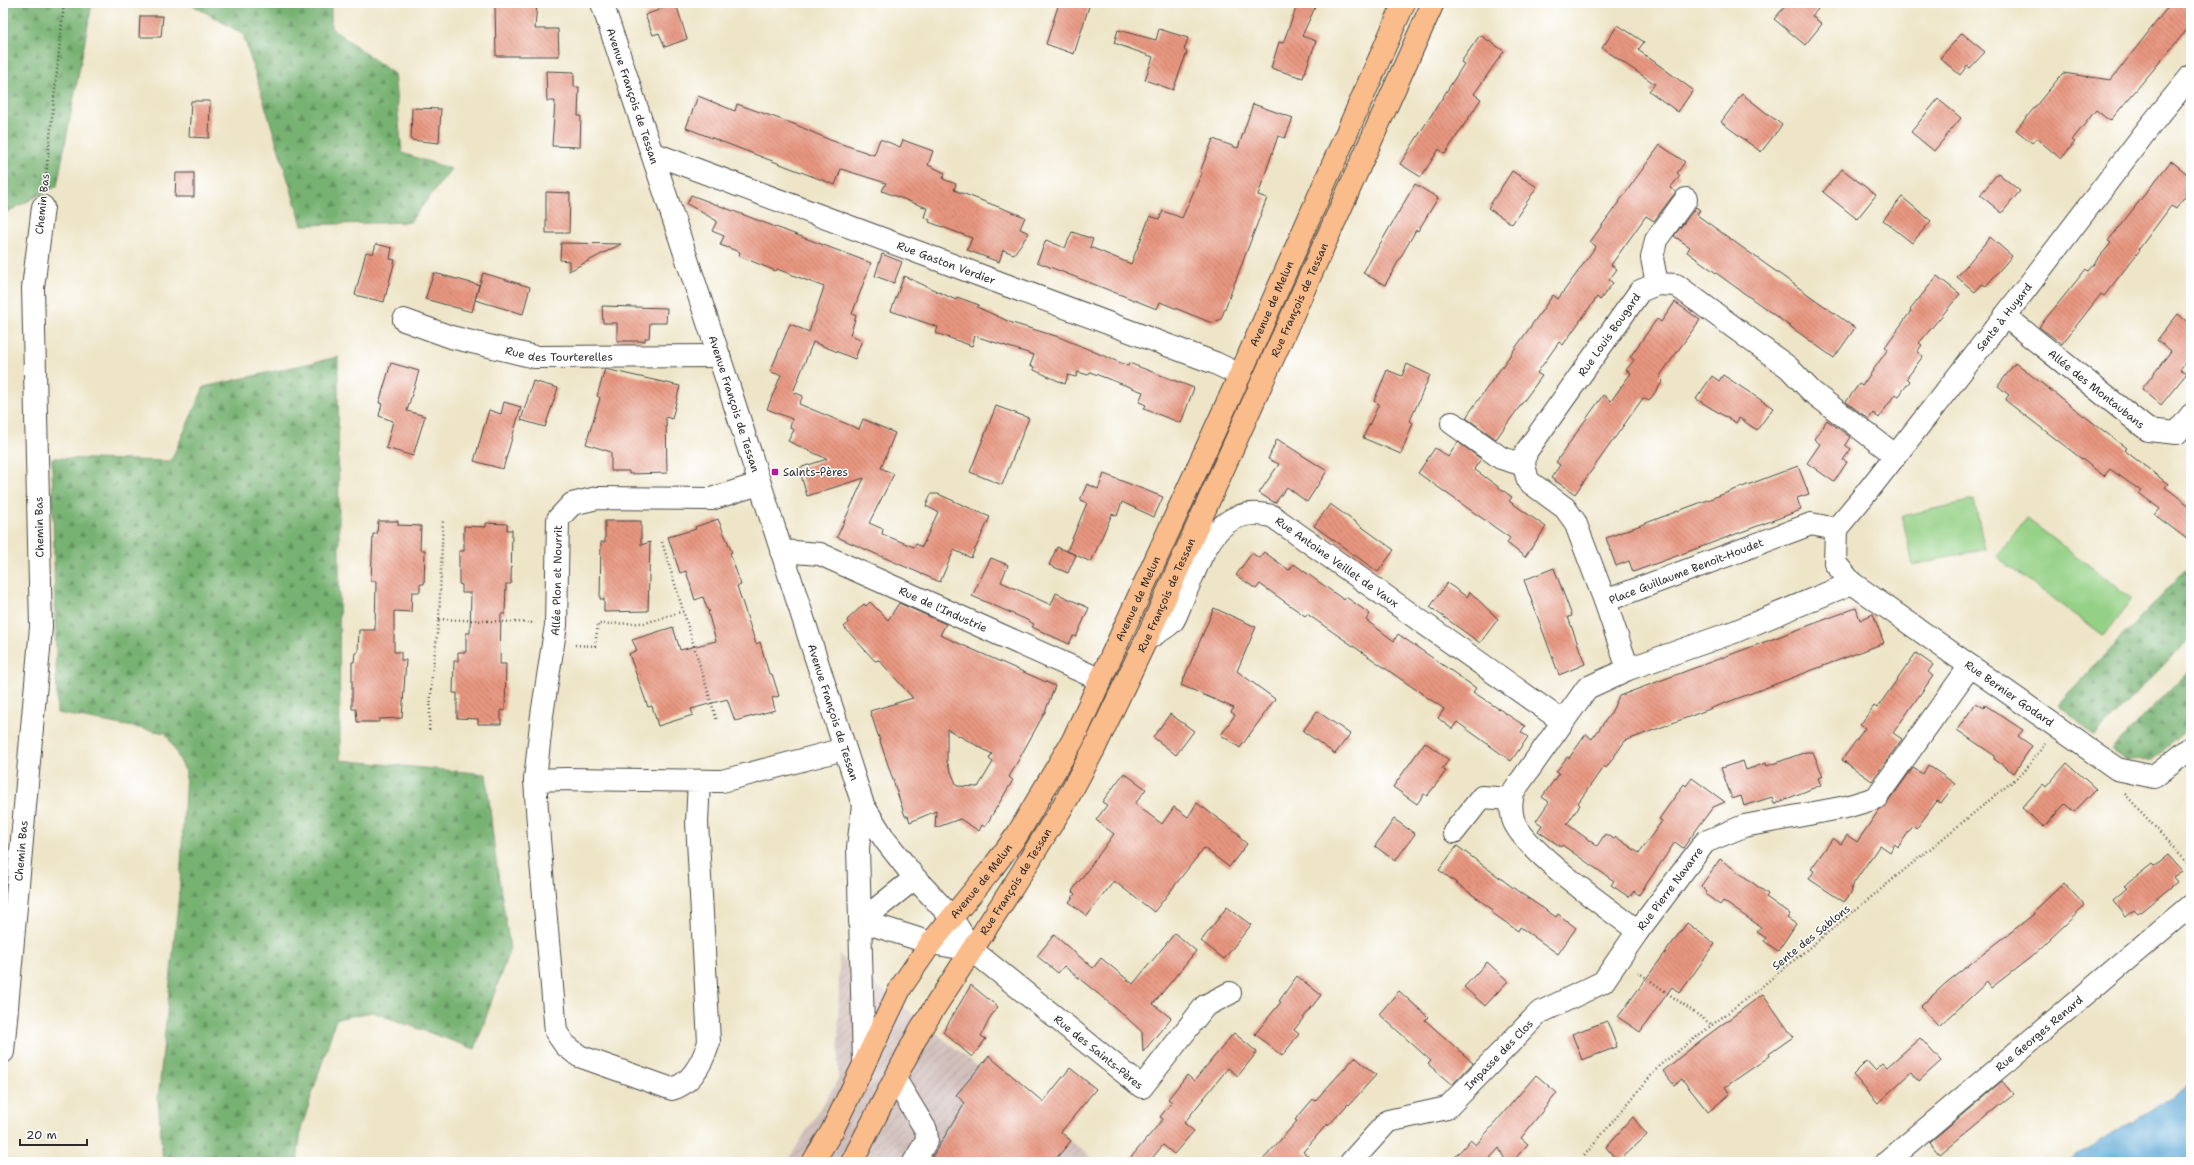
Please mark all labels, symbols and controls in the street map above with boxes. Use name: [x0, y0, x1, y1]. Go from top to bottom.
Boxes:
street label: Avenue François de Tessan: [603, 26, 662, 167]
street label: Chemin Bas: [32, 173, 53, 235]
street label: Rue Gaston Verdier: [895, 238, 997, 288]
street label: Rue François de Tessan: [1267, 240, 1332, 360]
street label: Avenue de Melun: [1246, 258, 1297, 349]
street label: Sente à Huyard: [1973, 280, 2036, 355]
street label: Rue Louis Bougard: [1575, 290, 1644, 380]
street label: Avenue François de Tessan: [705, 334, 763, 474]
street label: Rue des Tourterelles: [503, 343, 613, 365]
street label: Allée des Montaubans: [2045, 346, 2148, 432]
place label: Saints-Pères: [783, 465, 848, 480]
marker: Saints-Pères: [770, 467, 780, 477]
street label: Chemin Bas: [31, 496, 48, 558]
street label: Rue Antoine Veillet de Vaux: [1272, 513, 1402, 611]
street label: Allée Plon et Nourrit: [547, 525, 566, 637]
street label: Place Guillaume Benoit-Houdet: [1607, 535, 1766, 608]
street label: Rue François de Tessan: [1134, 536, 1199, 655]
street label: Avenue de Melun: [1112, 554, 1164, 644]
street label: Rue de l'Industrie: [896, 583, 989, 636]
street label: Avenue François de Tessan: [804, 642, 862, 783]
street label: Rue Bernier Godard: [1961, 657, 2057, 730]
street label: Chemin Bas: [11, 820, 32, 882]
street label: Rue François de Tessan: [976, 825, 1055, 938]
street label: Avenue de Melun: [947, 840, 1016, 922]
street label: Rue Pierre Navarre: [1634, 844, 1707, 934]
street label: Sente des Sablons: [1769, 901, 1854, 974]
street label: Rue Georges Renard: [1992, 993, 2086, 1075]
street label: Rue des Saints-Pères: [1050, 1012, 1146, 1093]
street label: Impasse des Clos: [1461, 1016, 1537, 1093]
scale bar: [20, 1121, 87, 1147]
text: 20 m: [26, 1127, 57, 1143]

